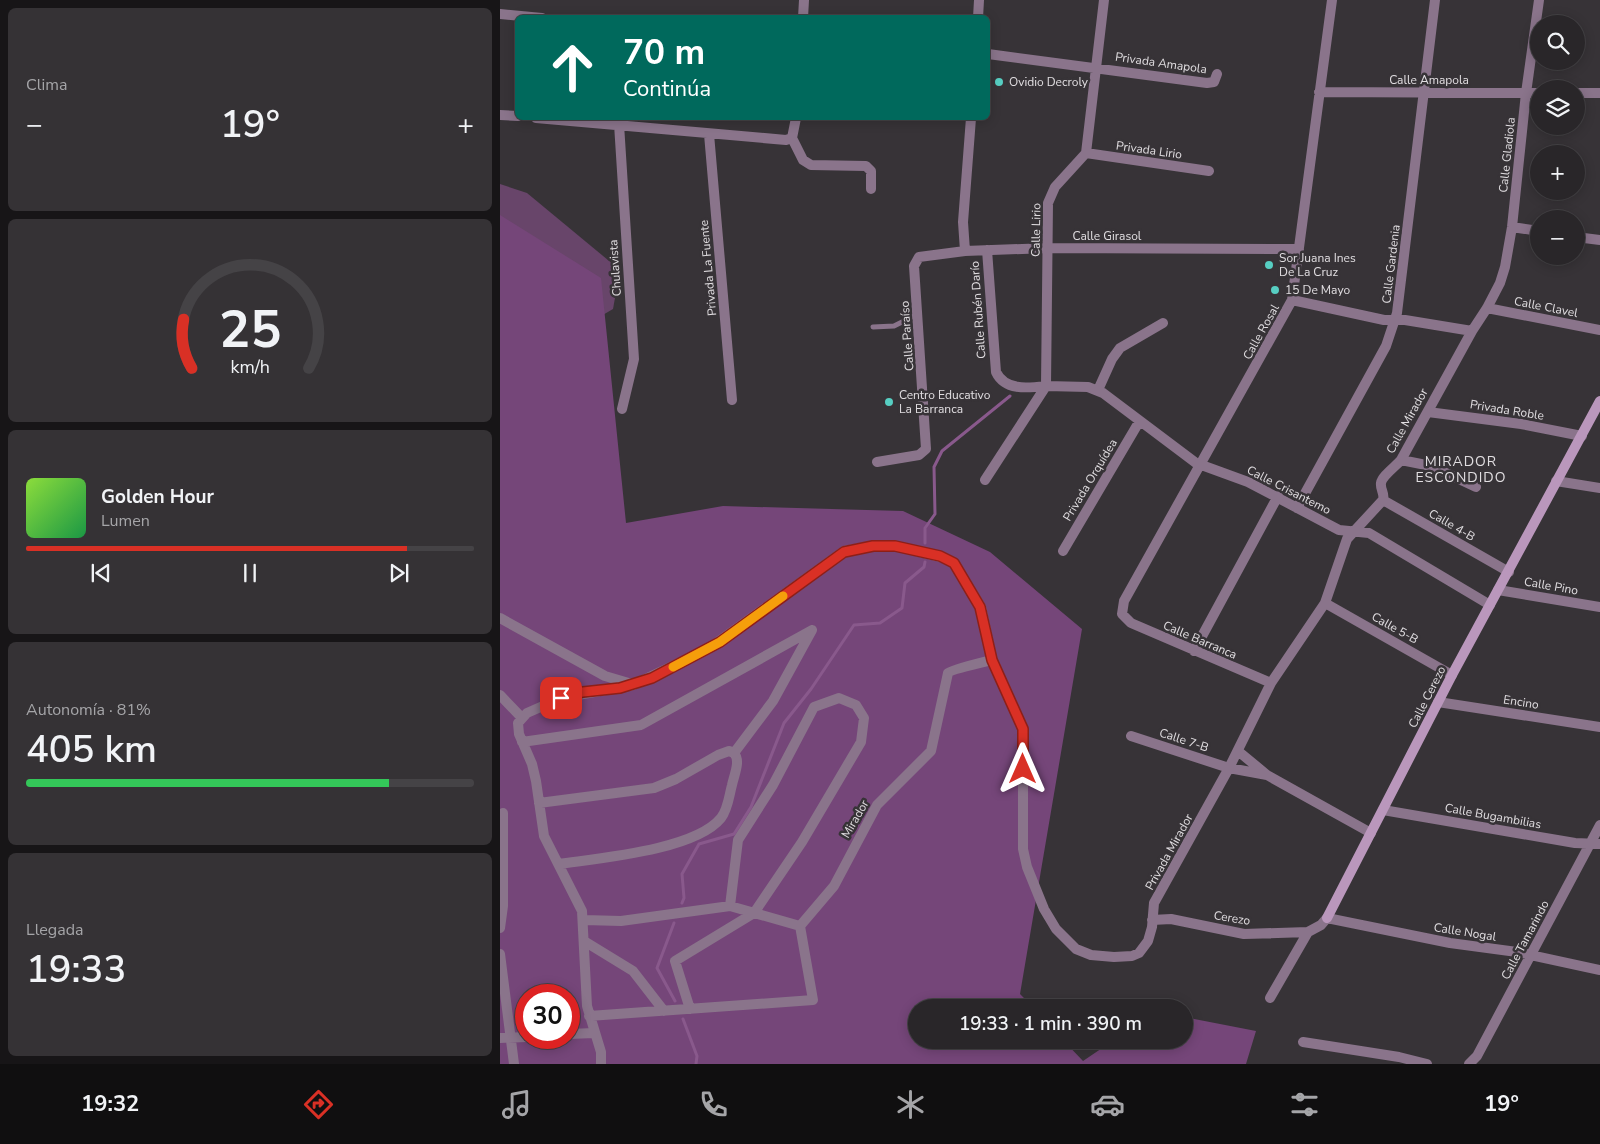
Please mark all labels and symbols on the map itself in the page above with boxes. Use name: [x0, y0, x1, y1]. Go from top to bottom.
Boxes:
street label: Privada Amapola: [1114, 49, 1208, 77]
street label: Calle Amapola: [1389, 72, 1469, 88]
place label: Ovidio Decroly: [1009, 74, 1089, 90]
marker: Ovidio Decroly: [993, 76, 1005, 88]
street label: Calle Gladiola: [1495, 116, 1519, 194]
street label: Privada Lirio: [1115, 137, 1183, 163]
street label: Calle Lirio: [1028, 203, 1044, 257]
street label: Privada La Fuente: [696, 219, 720, 317]
street label: Calle Gardenia: [1378, 224, 1404, 304]
street label: Calle Girasol: [1073, 228, 1142, 244]
street label: Chulavista: [605, 239, 625, 297]
place label: Sor Juana Ines De La Cruz: [1279, 250, 1356, 280]
marker: Sor Juana Ines De La Cruz: [1263, 259, 1275, 271]
street label: Calle Rubén Darío: [967, 260, 989, 359]
place label: 15 De Mayo: [1285, 282, 1350, 298]
marker: 15 De Mayo: [1269, 284, 1281, 296]
street label: Calle Clavel: [1513, 293, 1580, 321]
street label: Calle Paraíso: [897, 300, 917, 372]
street label: Calle Rosal: [1239, 301, 1283, 363]
street label: Calle Mirador: [1382, 385, 1432, 457]
place label: Centro Educativo La Barranca: [899, 387, 991, 417]
marker: Centro Educativo La Barranca: [883, 396, 895, 408]
street label: Privada Roble: [1469, 396, 1545, 424]
street label: Privada Orquídea: [1059, 436, 1121, 524]
district label: MIRADOR ESCONDIDO: [1416, 452, 1506, 487]
street label: Calle Crisantemo: [1244, 462, 1334, 518]
street label: Calle 4-B: [1426, 505, 1478, 545]
street label: Calle Pino: [1523, 573, 1580, 599]
street label: Calle 5-B: [1369, 609, 1421, 647]
street label: Calle Barranca: [1161, 617, 1239, 663]
street label: Calle Cerezo: [1405, 663, 1450, 731]
pin: [540, 677, 582, 719]
street label: Encino: [1502, 691, 1540, 713]
street label: Calle 7-B: [1157, 724, 1211, 756]
position arrow: [996, 742, 1048, 794]
street label: Mirador: [838, 796, 873, 841]
street label: Calle Bugambilias: [1444, 800, 1543, 832]
street label: Privada Mirador: [1141, 810, 1197, 893]
street label: Calle Tamarindo: [1497, 897, 1553, 982]
street label: Cerezo: [1213, 907, 1252, 929]
street label: Calle Nogal: [1433, 919, 1498, 945]
speed limit sign: 30: [515, 984, 580, 1049]

